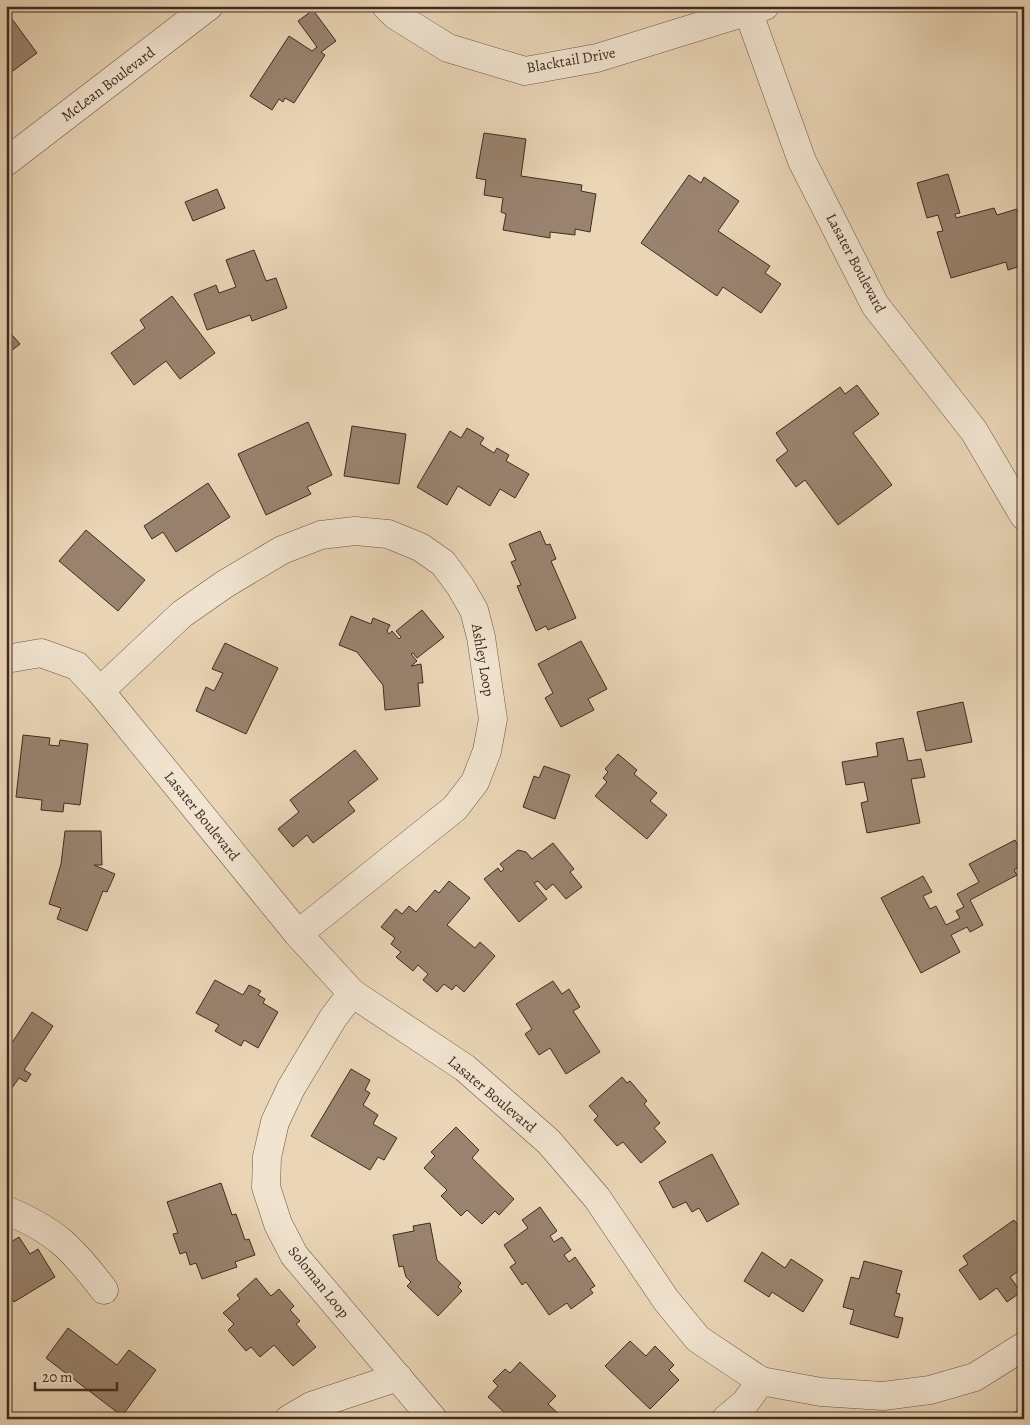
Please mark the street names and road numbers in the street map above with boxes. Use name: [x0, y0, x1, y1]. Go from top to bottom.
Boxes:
street label: McLean Boulevard: [57, 42, 160, 126]
street label: Blacktail Drive: [525, 42, 617, 78]
street label: Lasater Boulevard: [821, 210, 891, 317]
street label: Ashley Loop: [467, 621, 499, 698]
street label: Lasater Boulevard: [160, 767, 245, 866]
street label: Lasater Boulevard: [443, 1051, 541, 1138]
street label: Soloman Loop: [284, 1242, 354, 1322]

